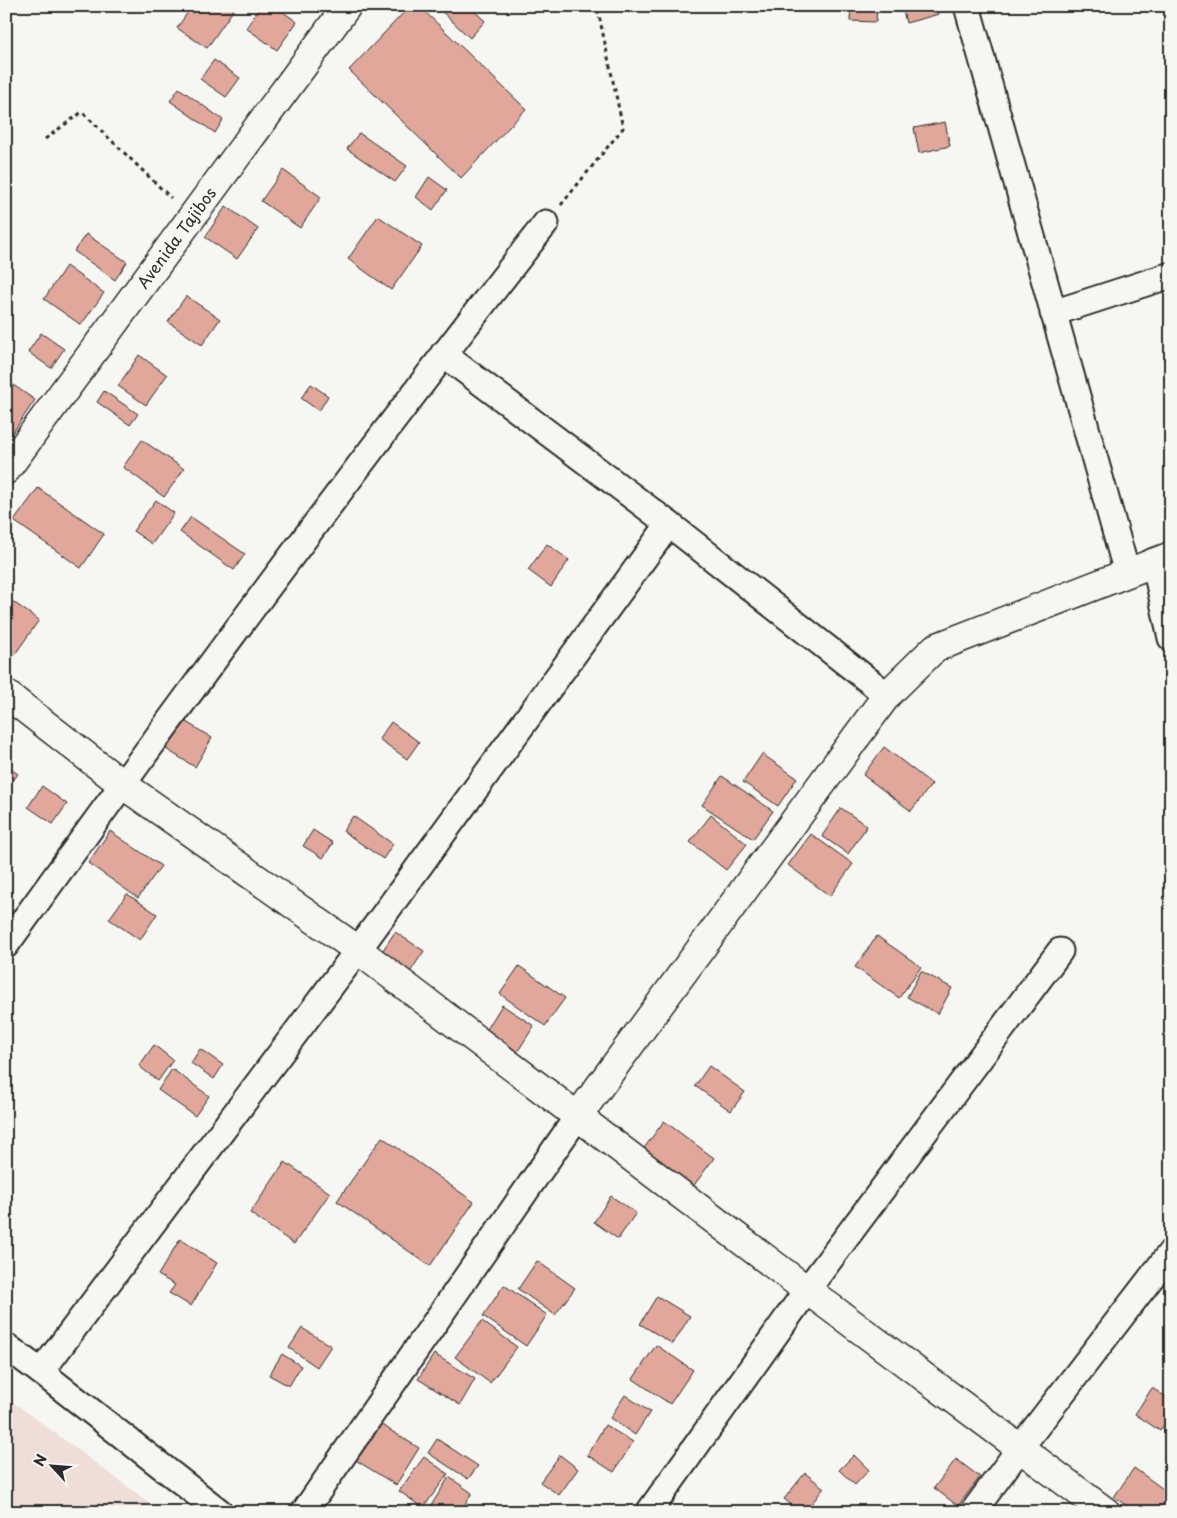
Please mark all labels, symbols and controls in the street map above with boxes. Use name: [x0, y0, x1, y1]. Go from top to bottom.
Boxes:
street label: Avenida Tajibos: [130, 182, 221, 293]
north arrow: [28, 1440, 78, 1490]
text: N: [28, 1450, 52, 1470]

